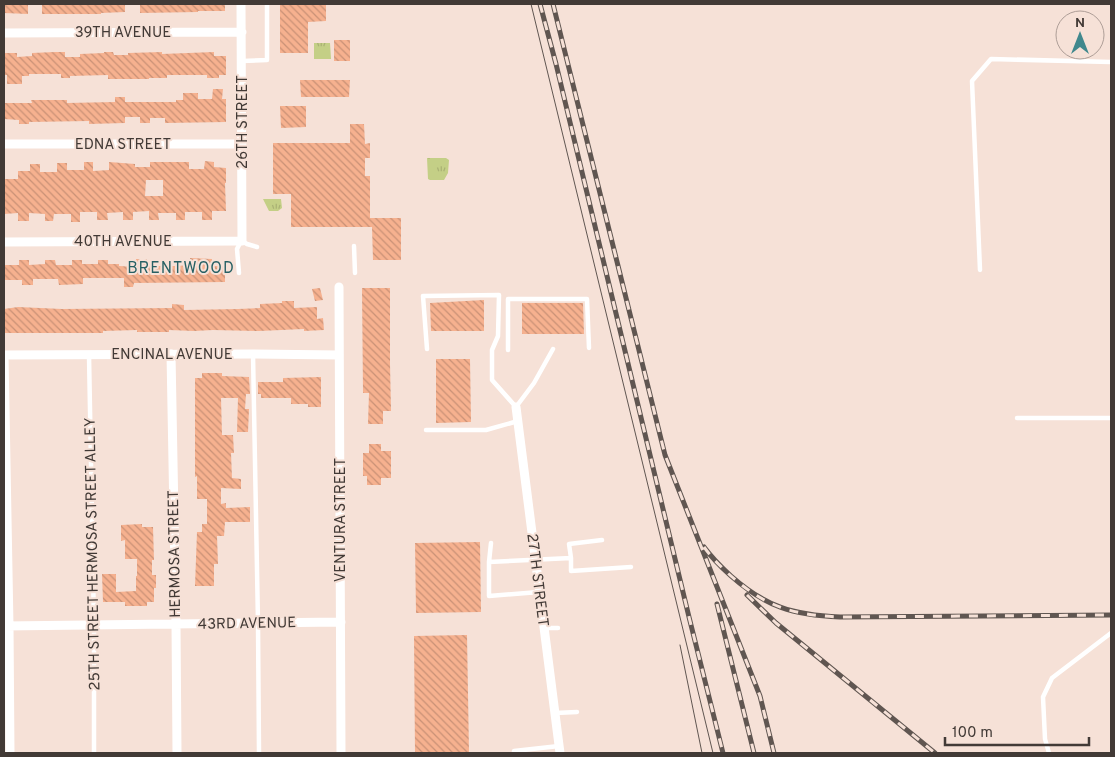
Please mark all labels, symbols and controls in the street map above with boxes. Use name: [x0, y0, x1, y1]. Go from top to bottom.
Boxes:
north arrow: [1055, 10, 1105, 60]
text: N: [1075, 15, 1085, 32]
street label: 39TH AVENUE: [75, 24, 171, 43]
street label: 26TH STREET: [234, 75, 253, 169]
street label: EDNA STREET: [75, 136, 171, 155]
street label: 40TH AVENUE: [74, 233, 172, 252]
district label: BRENTWOOD: [127, 259, 235, 279]
street label: ENCINAL AVENUE: [111, 346, 233, 365]
street label: 25TH STREET HERMOSA STREET ALLEY: [82, 417, 105, 691]
street label: VENTURA STREET: [332, 458, 351, 582]
street label: HERMOSA STREET: [165, 490, 186, 618]
street label: 27TH STREET: [521, 532, 552, 628]
street label: 43RD AVENUE: [198, 614, 296, 635]
scale bar: [945, 714, 1089, 746]
text: 100 m: [952, 724, 993, 743]

